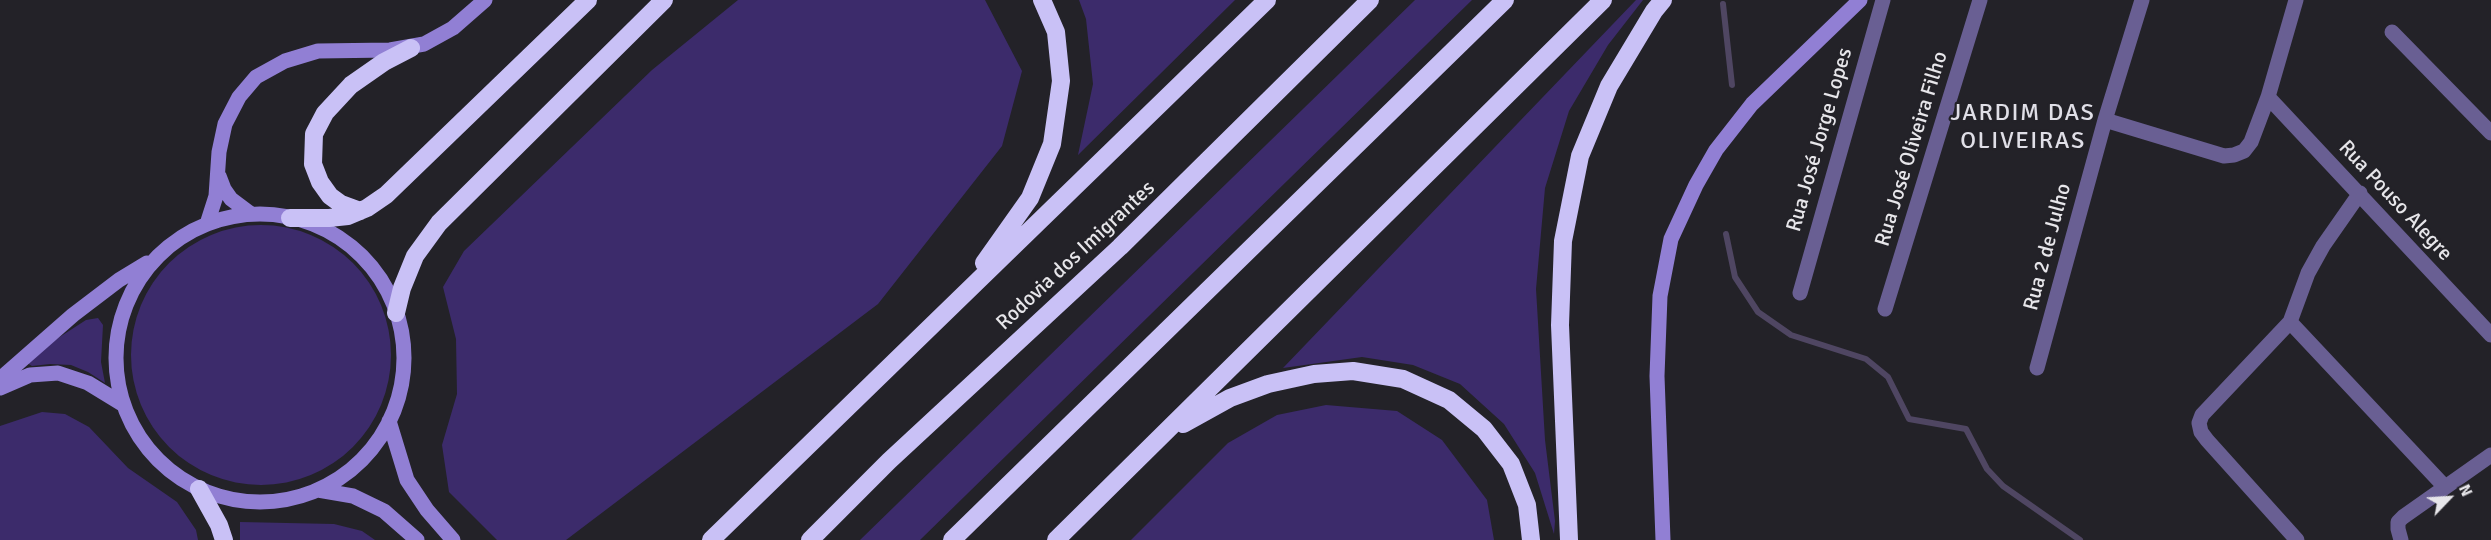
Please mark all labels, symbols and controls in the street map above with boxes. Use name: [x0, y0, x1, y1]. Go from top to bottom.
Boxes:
street label: Rua José Jorge Lopes: [1782, 45, 1858, 235]
street label: Rua José Oliveira Filho: [1870, 49, 1954, 249]
district label: JARDIM DAS OLIVEIRAS: [1951, 100, 2095, 156]
street label: Rua Pouso Alegre: [2333, 136, 2457, 266]
street label: Rodovia dos Imigrantes: [992, 176, 1160, 336]
street label: Rua 2 de Julho: [2019, 181, 2077, 313]
north arrow: [2419, 468, 2479, 528]
text: N: [2454, 481, 2477, 500]

